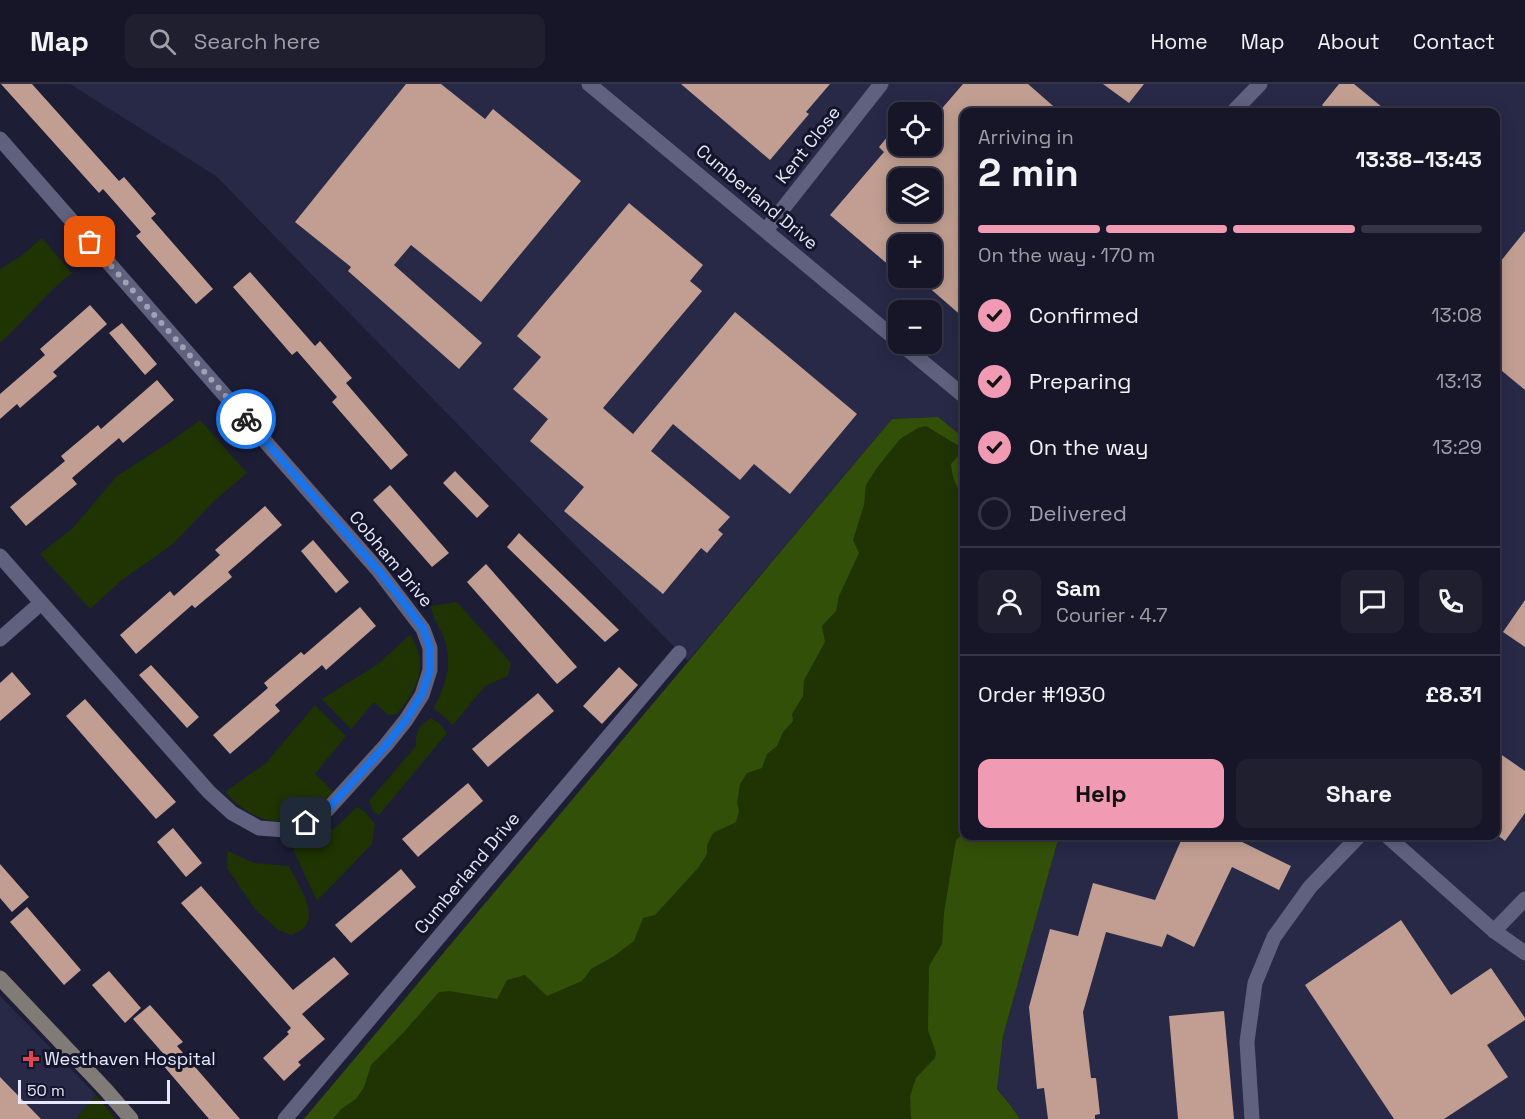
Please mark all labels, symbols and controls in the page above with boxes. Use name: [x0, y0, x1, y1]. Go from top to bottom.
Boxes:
search box: [125, 14, 545, 68]
text: Map: [30, 23, 89, 59]
icon: search: [146, 25, 179, 58]
text: Search here: [194, 27, 321, 55]
text: Home: [1150, 28, 1208, 55]
text: Map: [1241, 28, 1285, 55]
text: About: [1318, 28, 1380, 55]
text: Contact: [1413, 28, 1495, 55]
street label: Kent Close: [770, 101, 845, 188]
map controls: [888, 102, 942, 354]
button: locate: [888, 102, 942, 156]
text: Arriving in: [978, 124, 1074, 150]
street label: Cumberland Drive: [692, 139, 823, 254]
text: 13:38–13:43: [1355, 145, 1482, 173]
text: 2 min: [978, 148, 1079, 197]
button: layers: [888, 168, 942, 222]
pin: [64, 216, 115, 267]
icon: bag: [73, 225, 106, 258]
button: +: [888, 234, 942, 288]
text: On the way · 170 m: [978, 242, 1155, 268]
icon: check: [978, 299, 1011, 332]
button: −: [888, 300, 942, 354]
text: Confirmed: [1029, 301, 1139, 329]
text: 13:08: [1431, 302, 1482, 328]
icon: check: [978, 365, 1011, 398]
text: Preparing: [1029, 367, 1131, 395]
text: 13:13: [1436, 368, 1482, 394]
courier: [216, 389, 276, 449]
icon: bike: [230, 403, 263, 436]
icon: check: [978, 431, 1011, 464]
text: On the way: [1029, 433, 1148, 461]
text: 13:29: [1432, 434, 1482, 460]
text: Delivered: [1029, 499, 1127, 527]
street label: Cobham Drive: [344, 506, 438, 612]
button: person: [978, 570, 1041, 633]
button: chat: [1341, 570, 1404, 633]
button: phone: [1419, 570, 1482, 633]
text: Sam: [1056, 574, 1101, 602]
text: Courier · 4.7: [1056, 602, 1167, 628]
text: Order #1930: [978, 680, 1106, 708]
text: £8.31: [1425, 680, 1482, 708]
button: Help: [978, 759, 1224, 828]
button: Share: [1236, 759, 1482, 828]
pin: [280, 797, 331, 848]
icon: home: [289, 806, 322, 839]
street label: Cumberland Drive: [409, 807, 524, 938]
place label: Westhaven Hospital: [44, 1047, 216, 1070]
marker: Westhaven Hospital: [22, 1050, 40, 1068]
scale bar: [18, 1077, 170, 1104]
text: 50 m: [27, 1080, 65, 1101]

